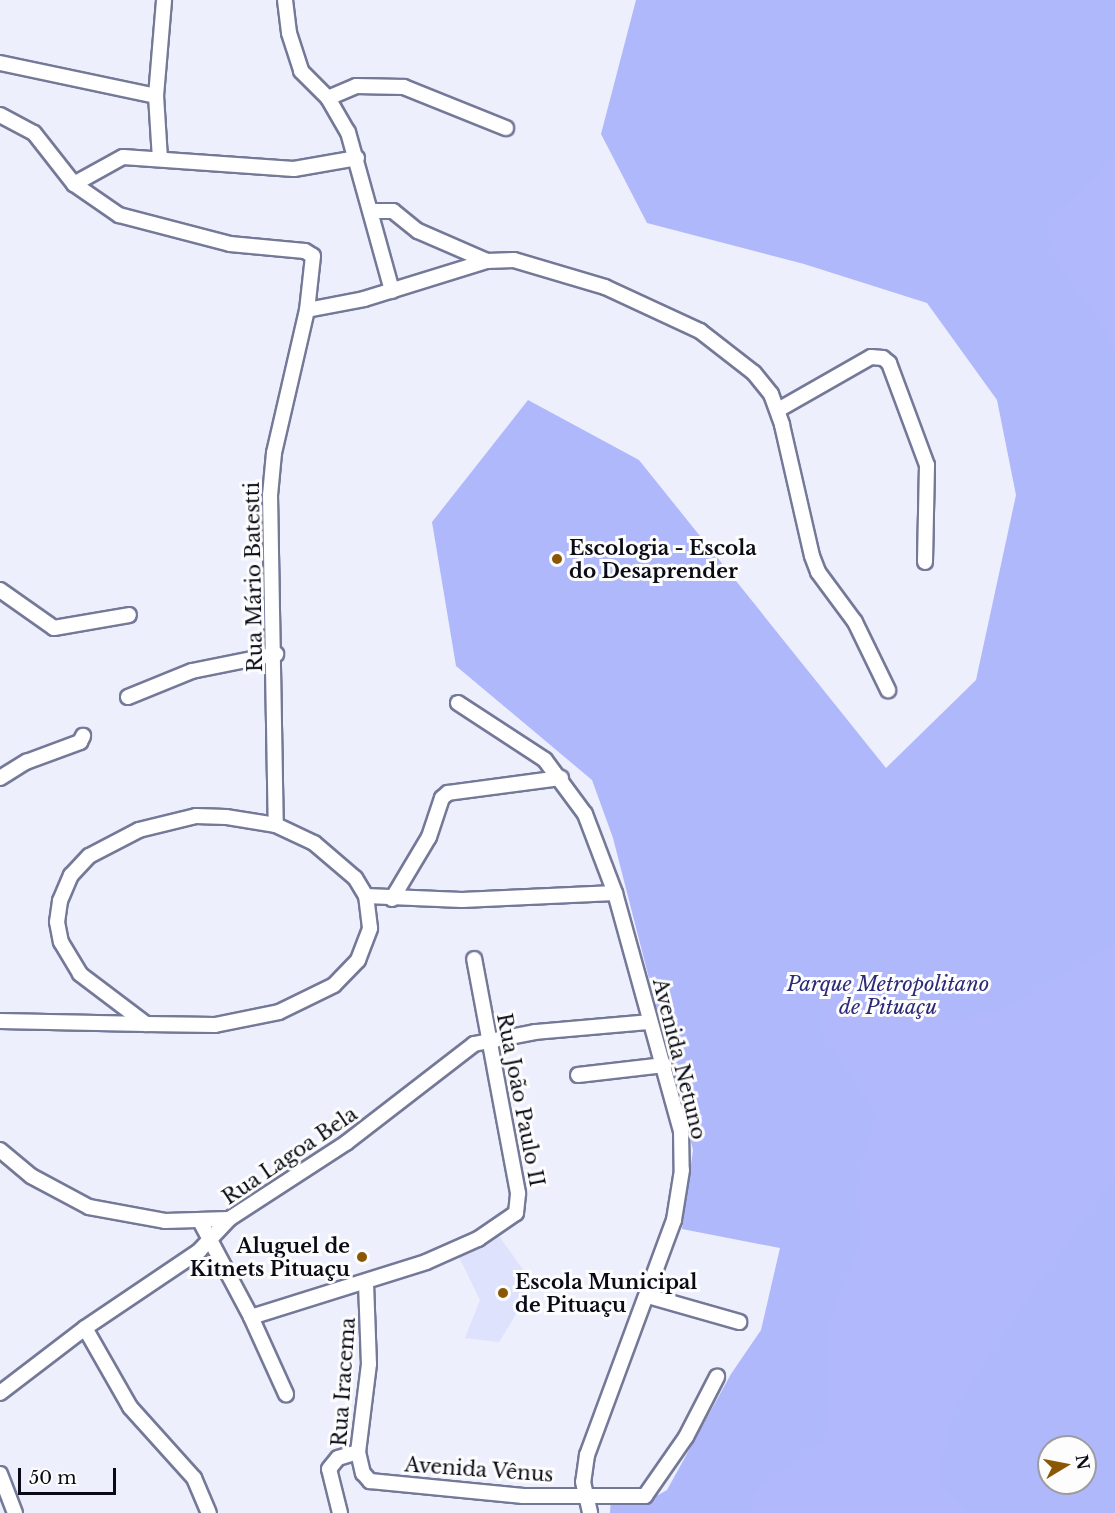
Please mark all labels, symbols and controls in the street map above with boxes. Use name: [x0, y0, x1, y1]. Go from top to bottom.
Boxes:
street label: Rua Mário Batestti: [240, 482, 268, 672]
place label: Escologia - Escola do Desaprender: [569, 536, 757, 583]
marker: Escologia - Escola do Desaprender: [550, 552, 564, 566]
park label: Parque Metropolitano de Pituaçu: [787, 973, 989, 1020]
street label: Avenida Netuno: [647, 976, 711, 1142]
street label: Rua João Paulo II: [491, 1011, 549, 1189]
street label: Rua Lagoa Bela: [218, 1102, 362, 1210]
place label: Aluguel de Kitnets Pituaçu: [190, 1234, 350, 1281]
marker: Aluguel de Kitnets Pituaçu: [355, 1250, 369, 1264]
place label: Escola Municipal de Pituaçu: [515, 1270, 697, 1317]
marker: Escola Municipal de Pituaçu: [496, 1286, 510, 1300]
street label: Rua Iracema: [328, 1317, 360, 1447]
north arrow: [1037, 1435, 1097, 1495]
street label: Avenida Vênus: [403, 1453, 555, 1487]
text: N: [1072, 1453, 1094, 1471]
scale bar: [21, 1456, 118, 1494]
text: 50 m: [29, 1467, 77, 1489]

